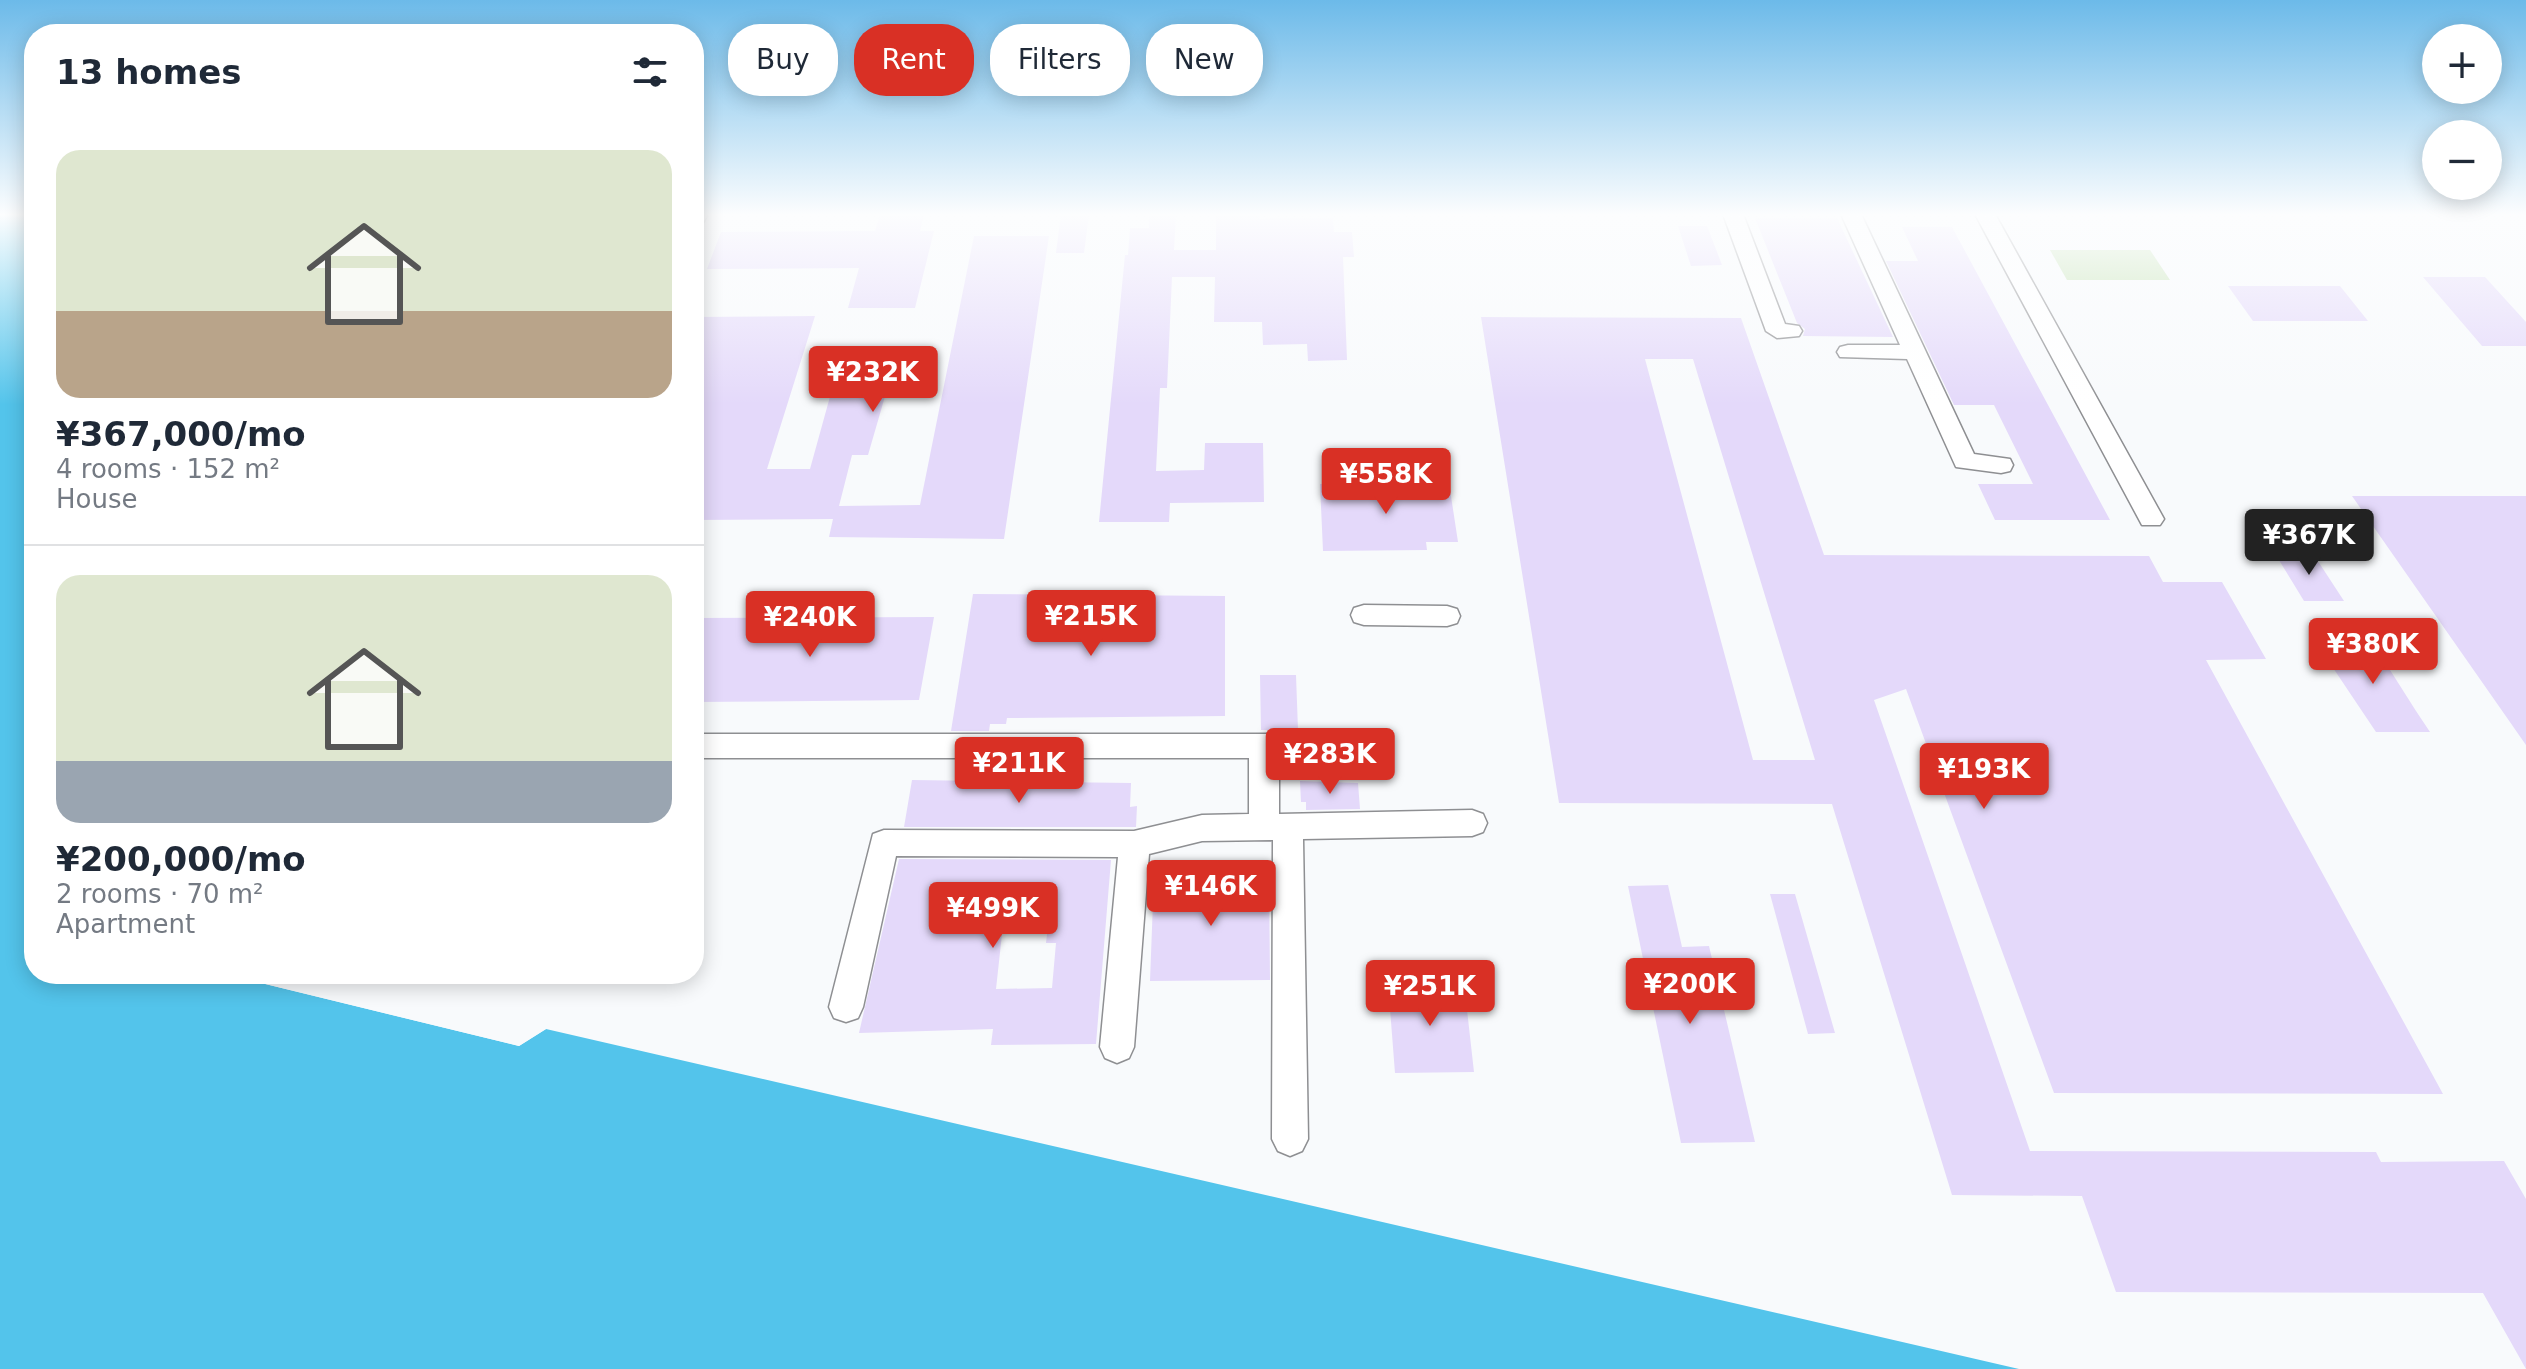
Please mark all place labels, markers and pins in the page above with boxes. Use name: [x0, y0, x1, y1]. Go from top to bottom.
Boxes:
pin: ¥232K: [817, 346, 929, 414]
pin: ¥558K: [1330, 448, 1442, 516]
pin: ¥367K: [2253, 509, 2365, 577]
pin: ¥215K: [1035, 590, 1147, 658]
pin: ¥240K: [754, 591, 866, 659]
pin: ¥380K: [2317, 618, 2429, 686]
pin: ¥283K: [1274, 728, 1386, 796]
pin: ¥211K: [963, 737, 1075, 805]
pin: ¥193K: [1928, 743, 2040, 811]
pin: ¥146K: [1155, 860, 1267, 928]
pin: ¥499K: [937, 882, 1049, 950]
pin: ¥200K: [1634, 958, 1746, 1026]
pin: ¥251K: [1374, 960, 1486, 1028]

